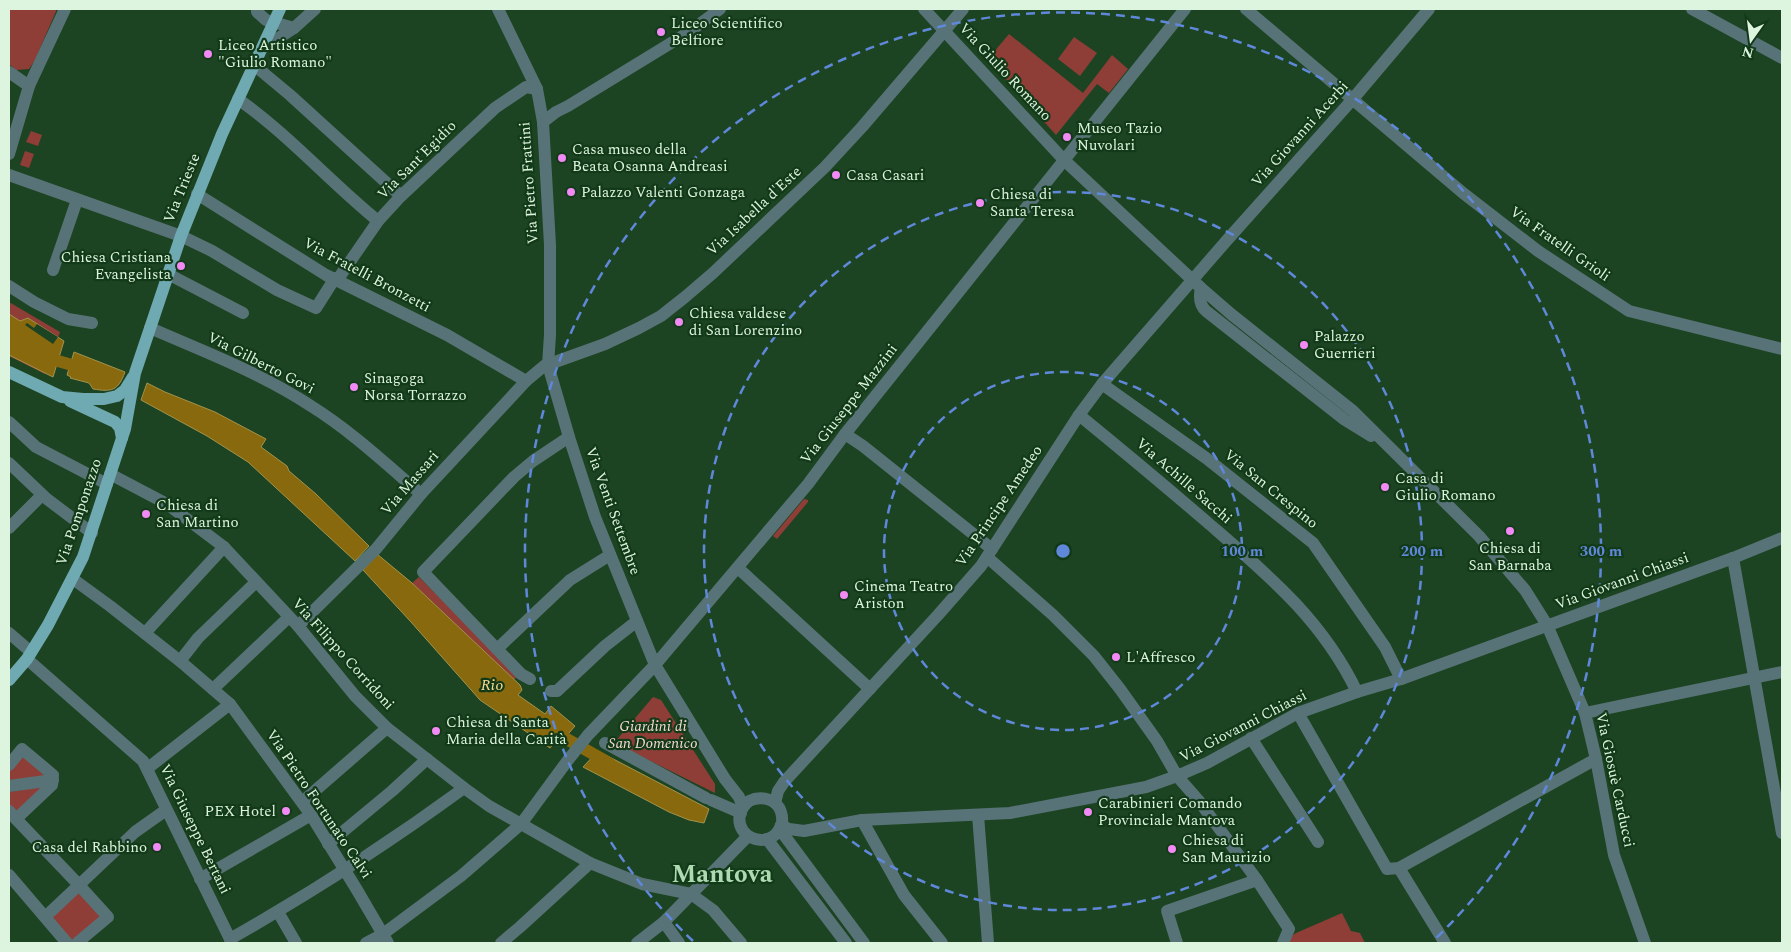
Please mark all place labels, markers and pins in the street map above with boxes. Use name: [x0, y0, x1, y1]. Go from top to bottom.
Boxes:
place label: Liceo Scientifico Belfiore: [671, 12, 783, 52]
marker: Liceo Scientifico Belfiore: [655, 26, 667, 38]
place label: Liceo Artistico "Giulio Romano": [218, 34, 332, 74]
marker: Liceo Artistico "Giulio Romano": [202, 48, 214, 60]
place label: Museo Tazio Nuvolari: [1077, 117, 1162, 157]
marker: Museo Tazio Nuvolari: [1061, 131, 1073, 143]
place label: Casa museo della Beata Osanna Andreasi: [572, 138, 728, 178]
marker: Casa museo della Beata Osanna Andreasi: [556, 152, 568, 164]
place label: Casa Casari: [846, 164, 924, 187]
marker: Casa Casari: [830, 169, 842, 181]
place label: Palazzo Valenti Gonzaga: [581, 181, 746, 204]
place label: Chiesa di Santa Teresa: [990, 183, 1075, 223]
marker: Palazzo Valenti Gonzaga: [565, 186, 577, 198]
marker: Chiesa di Santa Teresa: [974, 197, 986, 209]
place label: Chiesa Cristiana Evangelista: [61, 246, 172, 286]
marker: Chiesa Cristiana Evangelista: [175, 260, 187, 272]
place label: Chiesa valdese di San Lorenzino: [689, 302, 802, 342]
marker: Chiesa valdese di San Lorenzino: [673, 316, 685, 328]
place label: Palazzo Guerrieri: [1314, 325, 1376, 365]
marker: Palazzo Guerrieri: [1298, 339, 1310, 351]
place label: Sinagoga Norsa Torrazzo: [364, 367, 467, 407]
marker: Sinagoga Norsa Torrazzo: [348, 381, 360, 393]
place label: Casa di Giulio Romano: [1395, 467, 1496, 507]
marker: Casa di Giulio Romano: [1379, 481, 1391, 493]
place label: Chiesa di San Martino: [156, 494, 239, 534]
marker: Chiesa di San Martino: [140, 508, 152, 520]
marker: Chiesa di San Barnaba: [1504, 525, 1516, 537]
place label: Chiesa di San Barnaba: [1469, 537, 1552, 577]
centre of rings: [1054, 542, 1072, 560]
place label: Cinema Teatro Ariston: [854, 575, 953, 615]
marker: Cinema Teatro Ariston: [838, 589, 850, 601]
place label: L'Affresco: [1126, 646, 1195, 669]
marker: L'Affresco: [1110, 651, 1122, 663]
place label: Chiesa di Santa Maria della Carità: [446, 711, 567, 751]
marker: Chiesa di Santa Maria della Carità: [430, 725, 442, 737]
place label: Carabinieri Comando Provinciale Mantova: [1098, 792, 1242, 832]
place label: PEX Hotel: [205, 800, 276, 823]
marker: PEX Hotel: [280, 805, 292, 817]
marker: Carabinieri Comando Provinciale Mantova: [1082, 806, 1094, 818]
place label: Chiesa di San Maurizio: [1182, 829, 1271, 869]
place label: Casa del Rabbino: [32, 836, 147, 859]
marker: Casa del Rabbino: [151, 841, 163, 853]
marker: Chiesa di San Maurizio: [1166, 843, 1178, 855]

